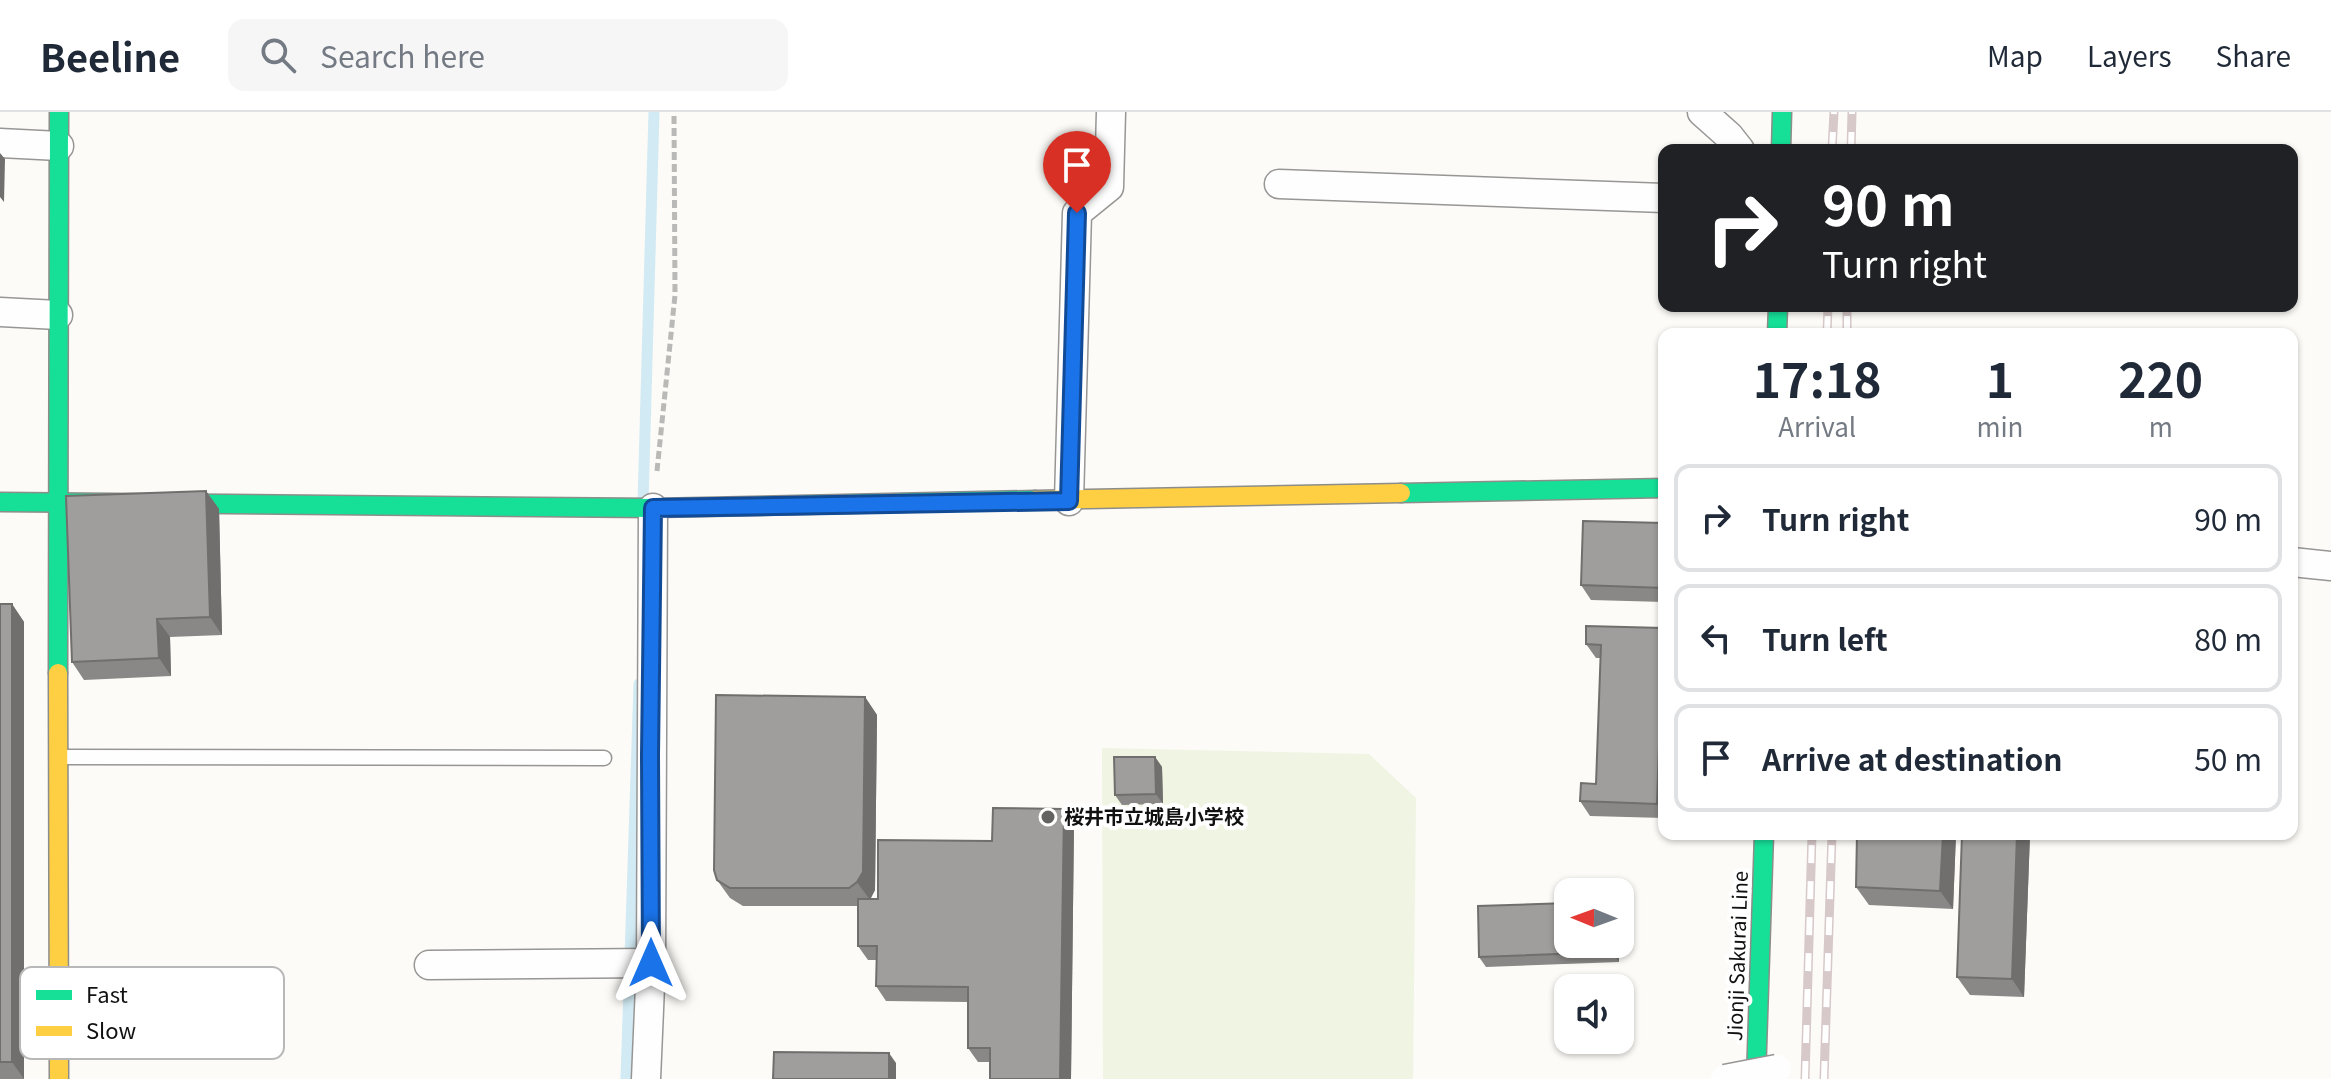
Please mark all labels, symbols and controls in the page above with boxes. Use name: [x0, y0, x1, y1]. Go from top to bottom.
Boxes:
search box: [228, 19, 788, 91]
text: Beeline: [40, 28, 180, 83]
icon: search: [256, 33, 300, 77]
text: Search here: [320, 33, 485, 77]
text: Map: [1987, 35, 2043, 75]
text: Layers: [2087, 35, 2172, 75]
text: Share: [2216, 35, 2291, 75]
pin: [1043, 131, 1111, 213]
icon: arrive: [1055, 143, 1099, 187]
text: 90 m: [1822, 161, 1955, 242]
icon: right: [1690, 176, 1794, 280]
text: Turn right: [1822, 236, 1987, 288]
text: 17:18: [1753, 342, 1882, 412]
text: 1: [1986, 342, 2014, 412]
text: 220: [2118, 342, 2203, 412]
text: Arrival: [1778, 407, 1856, 444]
text: min: [1976, 407, 2023, 444]
text: m: [2149, 407, 2173, 444]
icon: right: [1694, 496, 1738, 540]
text: Turn right: [1762, 496, 1909, 540]
text: 90 m: [2194, 496, 2262, 540]
icon: left: [1694, 616, 1738, 660]
text: Turn left: [1762, 616, 1888, 660]
text: 80 m: [2194, 616, 2262, 660]
icon: arrive: [1694, 736, 1738, 780]
text: Arrive at destination: [1762, 736, 2063, 780]
text: 50 m: [2194, 736, 2262, 780]
place label: 桜井市立城島小学校: [1064, 801, 1244, 830]
marker: 桜井市立城島小学校: [1039, 808, 1057, 826]
street label: Jionji Sakurai Line: [1719, 870, 1754, 1041]
north arrow: [1554, 878, 1634, 958]
map controls: [1554, 878, 1634, 1054]
position arrow: [609, 921, 693, 1005]
legend: [20, 967, 284, 1059]
button: sound: [1554, 974, 1634, 1054]
text: Fast: [86, 977, 128, 1009]
text: Slow: [86, 1013, 137, 1045]

